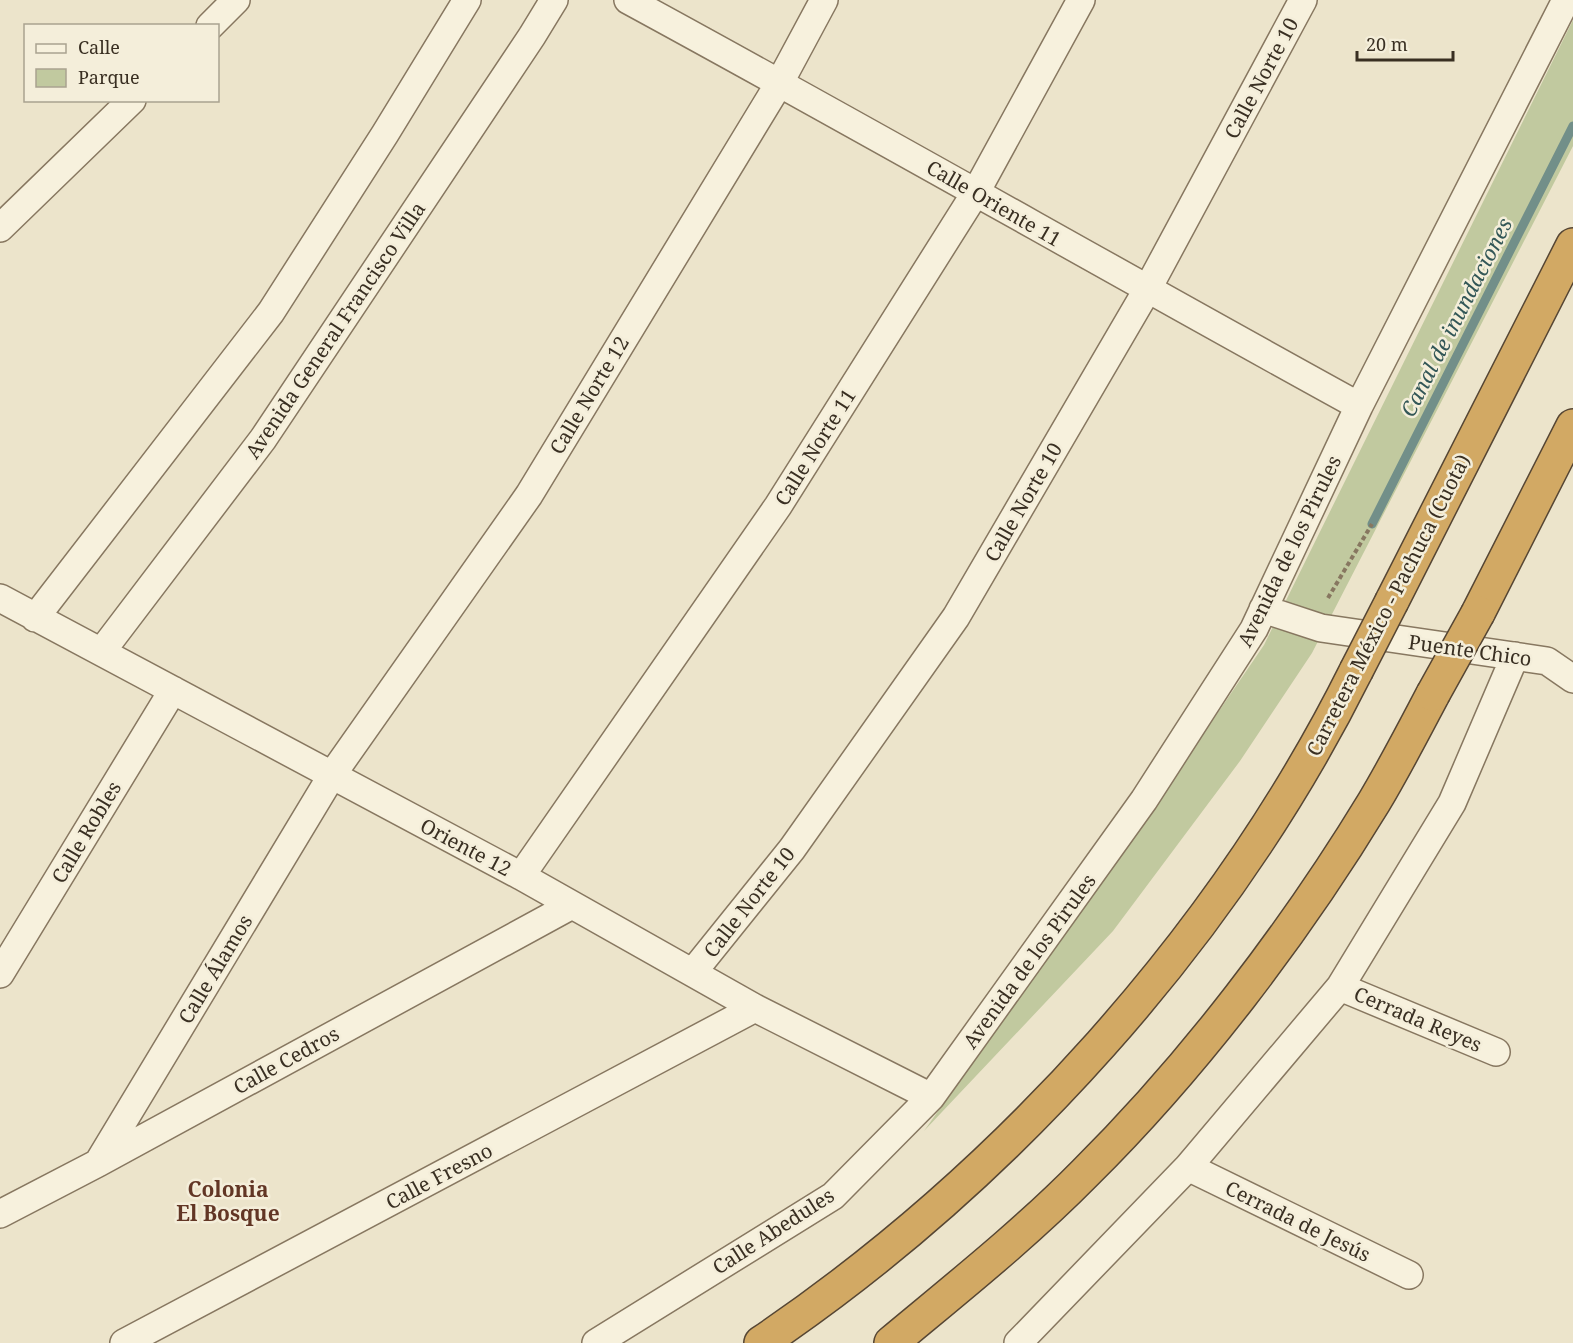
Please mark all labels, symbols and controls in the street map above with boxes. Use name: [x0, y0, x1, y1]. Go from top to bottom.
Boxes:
street label: Calle Norte 10: [1218, 13, 1304, 143]
legend: [24, 24, 219, 102]
scale bar: [1357, 24, 1453, 62]
text: 20 m: [1366, 32, 1408, 56]
text: Calle: [78, 35, 120, 59]
text: Parque: [78, 65, 140, 89]
street label: Calle Oriente 11: [922, 153, 1066, 253]
street label: Avenida General Francisco Villa: [239, 196, 431, 464]
water label: Canal de inundaciones: [1394, 213, 1518, 421]
street label: Calle Norte 12: [543, 331, 635, 459]
street label: Calle Norte 11: [768, 383, 862, 511]
street label: Calle Norte 10: [978, 437, 1068, 567]
street label: Carretera México - Pachuca (Cuota): [1300, 450, 1476, 760]
street label: Avenida de los Pirules: [1231, 451, 1347, 651]
street label: Puente Chico: [1407, 628, 1533, 672]
street label: Calle Robles: [45, 776, 127, 888]
street label: Oriente 12: [416, 812, 516, 882]
street label: Calle Norte 10: [697, 841, 801, 963]
street label: Avenida de los Pirules: [956, 868, 1102, 1054]
street label: Calle Álamos: [172, 909, 258, 1029]
street label: Cerrada Reyes: [1350, 980, 1486, 1058]
street label: Calle Cedros: [228, 1020, 344, 1100]
street label: Calle Fresno: [381, 1137, 497, 1215]
street label: Cerrada de Jesús: [1221, 1174, 1375, 1268]
district label: Colonia El Bosque: [176, 1175, 280, 1227]
street label: Calle Abedules: [707, 1182, 839, 1280]

